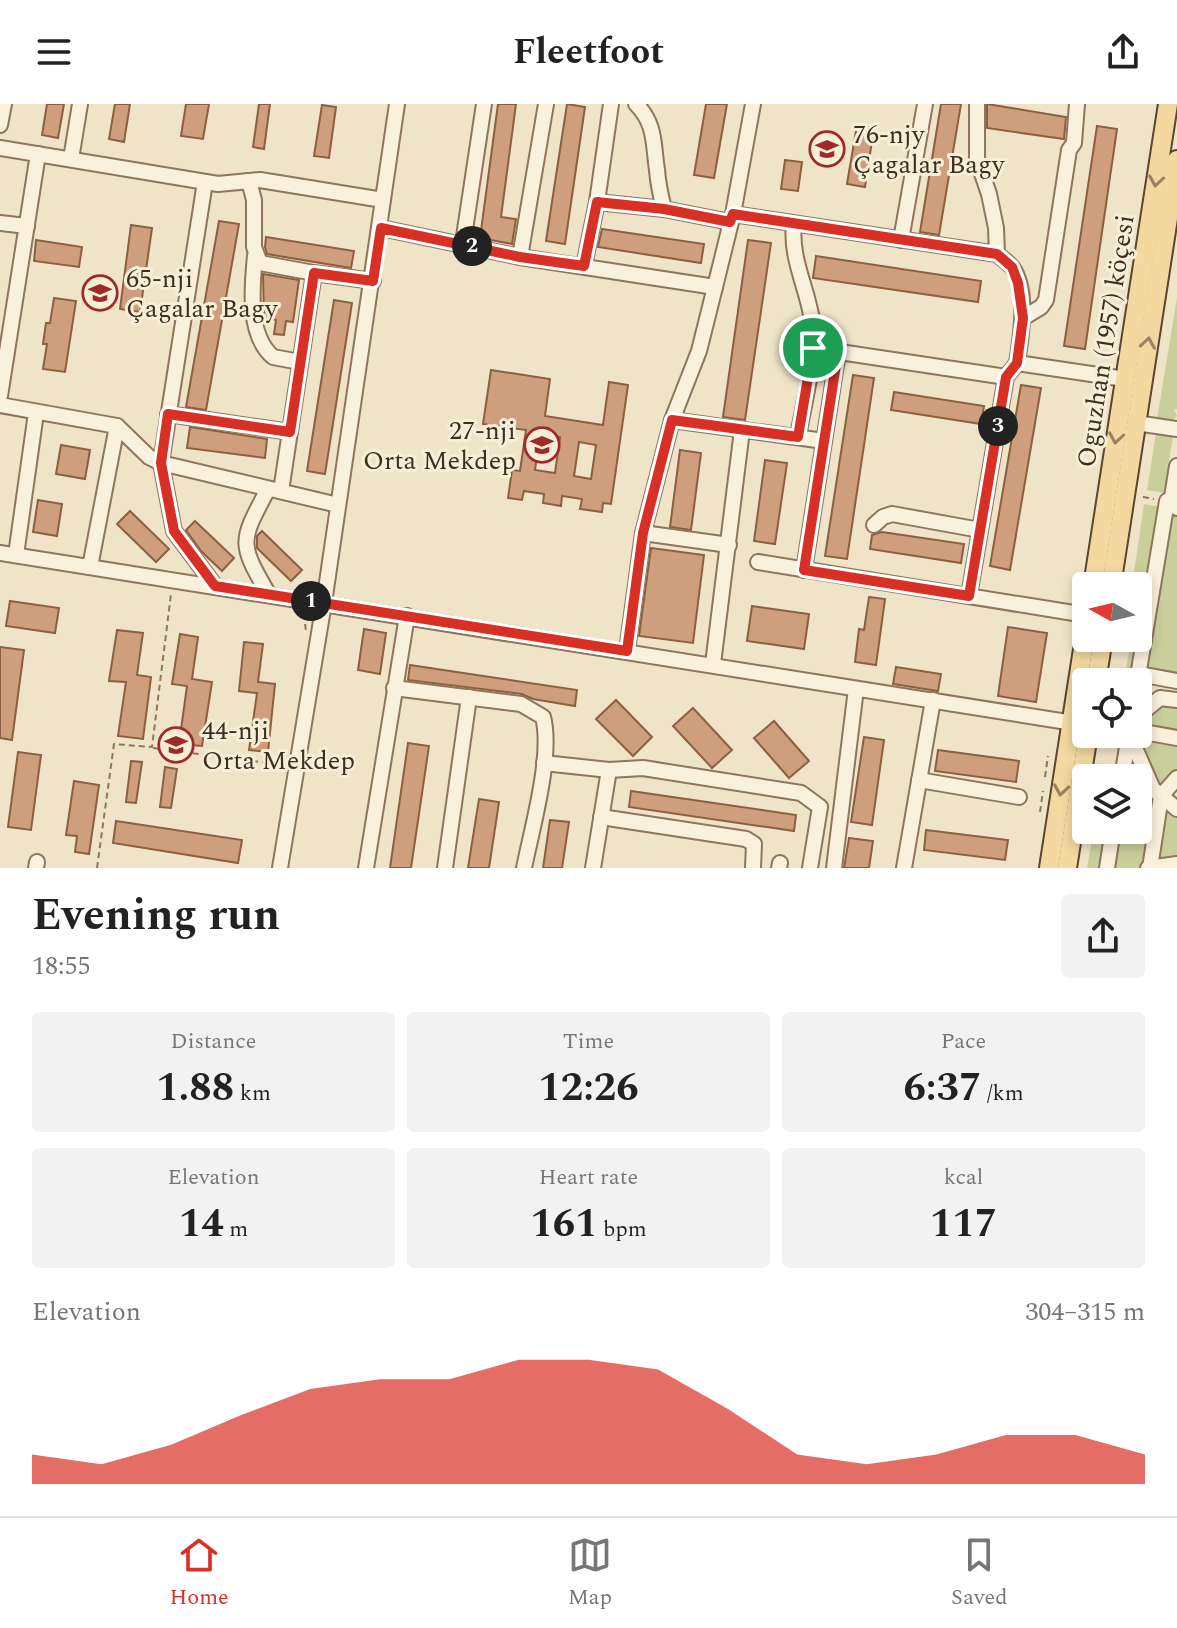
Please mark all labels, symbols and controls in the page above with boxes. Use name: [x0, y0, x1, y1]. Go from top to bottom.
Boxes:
text: Fleetfoot: [513, 25, 664, 80]
icon: menu: [32, 30, 76, 74]
icon: share: [1101, 30, 1145, 74]
place label: 76-njy Çagalar Bagy: [853, 115, 1006, 185]
school or university icon: 76-njy Çagalar Bagy: [808, 130, 846, 168]
one-way arrow: [1148, 174, 1165, 188]
street label: Oguzhan (1957) köçesi: [1066, 212, 1146, 470]
pin: 2: [452, 226, 492, 266]
text: 2: [466, 229, 478, 262]
place label: 65-nji Çagalar Bagy: [126, 259, 279, 329]
school or university icon: 65-nji Çagalar Bagy: [81, 274, 119, 312]
pin: [779, 314, 847, 382]
icon: arrive: [791, 326, 835, 370]
one-way arrow: [1139, 336, 1156, 350]
pin: 3: [978, 406, 1018, 446]
text: 3: [992, 409, 1004, 442]
place label: 27-nji Orta Mekdep: [363, 411, 516, 481]
school or university icon: 27-nji Orta Mekdep: [523, 426, 561, 464]
one-way arrow: [1108, 431, 1125, 445]
north arrow: [1072, 572, 1152, 652]
map controls: [1072, 572, 1152, 844]
pin: 1: [291, 581, 331, 621]
text: 1: [305, 584, 317, 617]
button: locate: [1072, 668, 1152, 748]
place label: 44-nji Orta Mekdep: [202, 711, 355, 781]
school or university icon: 44-nji Orta Mekdep: [157, 726, 195, 764]
button: layers: [1072, 764, 1152, 844]
one-way arrow: [1053, 783, 1070, 797]
text: Evening run: [32, 882, 280, 949]
button: share: [1061, 894, 1145, 978]
text: 18:55: [32, 946, 91, 986]
text: Distance: [171, 1025, 256, 1058]
text: Time: [563, 1025, 614, 1058]
text: Pace: [941, 1025, 986, 1058]
text: 1.88: [156, 1058, 234, 1119]
text: 12:26: [538, 1058, 639, 1119]
text: 6:37: [903, 1058, 981, 1119]
text: km: [234, 1077, 271, 1110]
text: /km: [981, 1077, 1024, 1110]
text: Elevation: [167, 1161, 260, 1194]
text: Heart rate: [539, 1161, 638, 1194]
text: kcal: [944, 1161, 983, 1194]
text: 14: [179, 1194, 224, 1255]
text: 161: [530, 1194, 598, 1255]
text: 117: [930, 1194, 997, 1255]
text: m: [224, 1213, 248, 1246]
text: bpm: [598, 1213, 647, 1246]
text: Elevation: [32, 1292, 141, 1332]
text: 304–315 m: [1025, 1292, 1145, 1332]
tab: Home: [169, 1533, 229, 1614]
tab: Map: [568, 1533, 612, 1614]
tab: Saved: [951, 1533, 1007, 1614]

